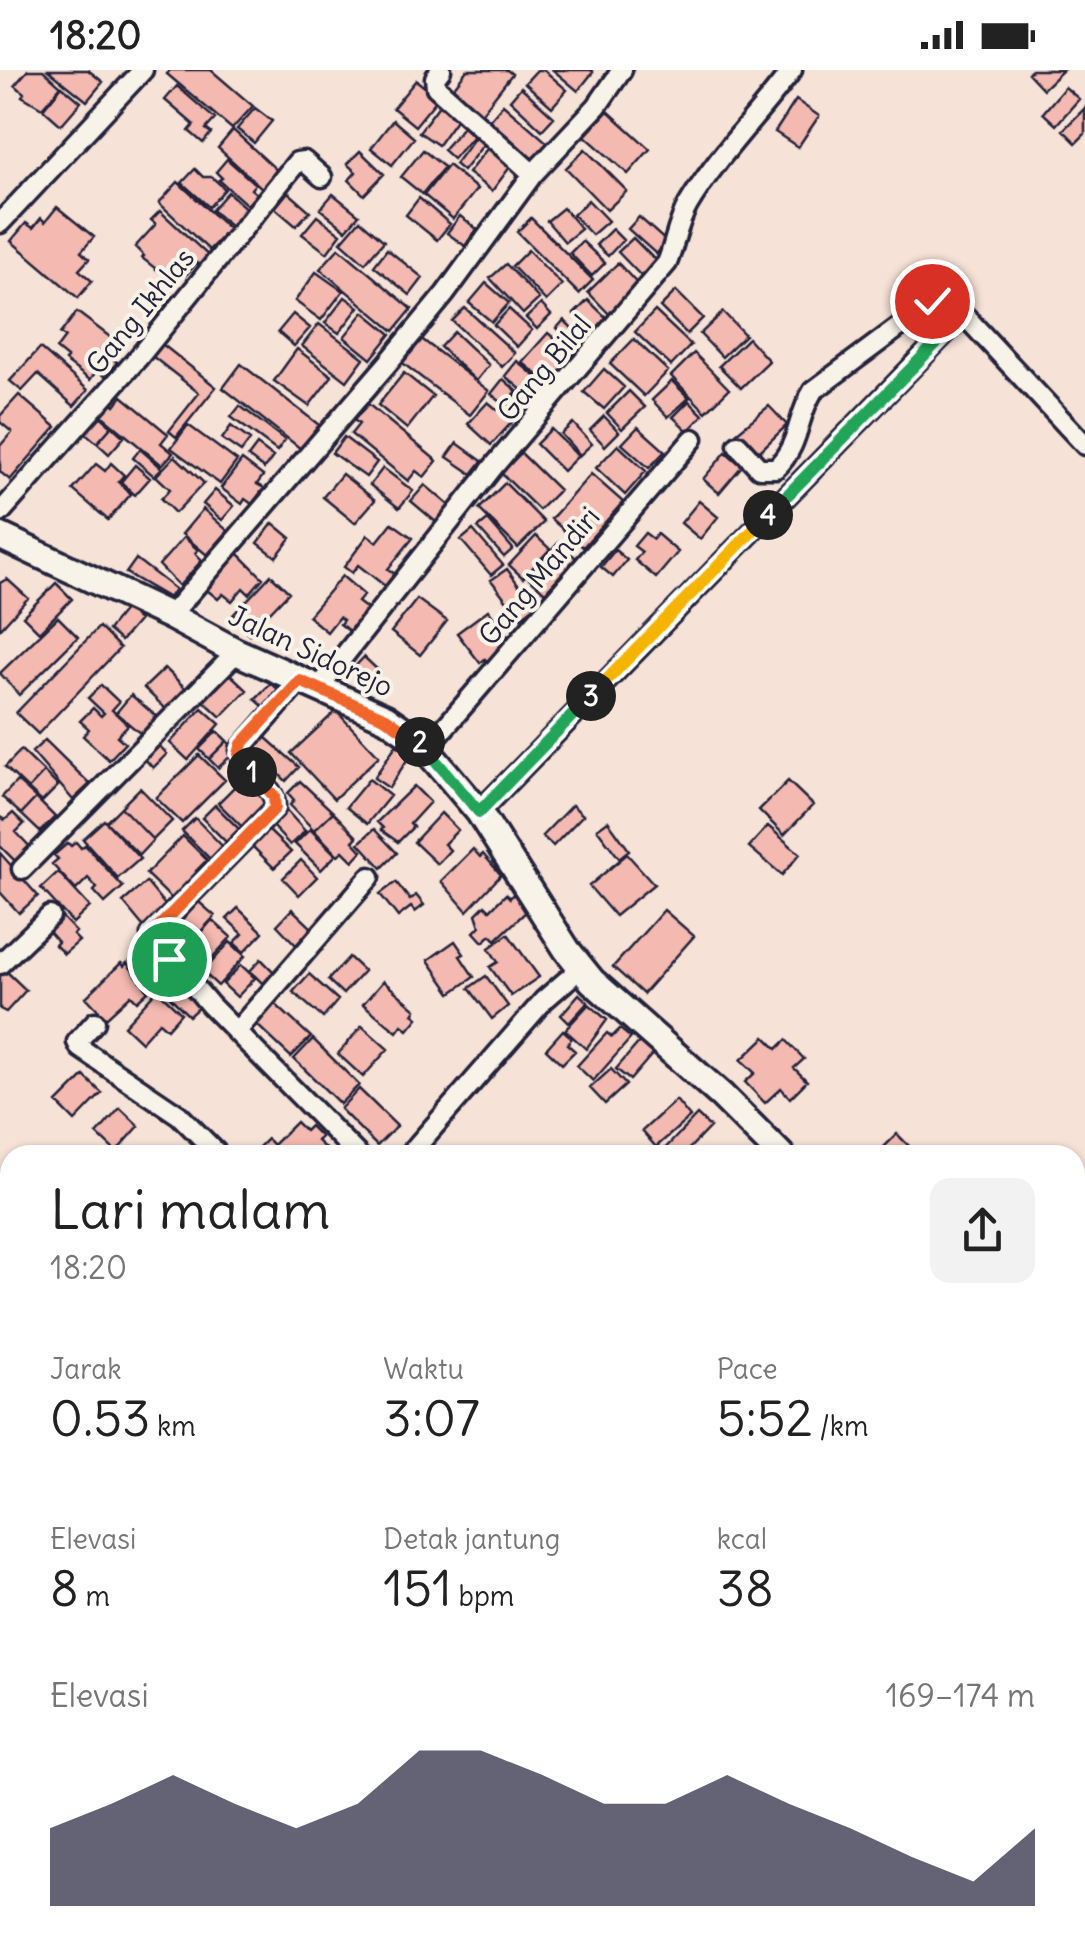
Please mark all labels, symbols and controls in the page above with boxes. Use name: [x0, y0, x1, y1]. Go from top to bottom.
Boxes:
text: 18:20: [50, 12, 141, 59]
street label: Gang Ikhlas: [78, 240, 202, 382]
pin: [890, 259, 975, 344]
icon: check: [905, 274, 960, 329]
street label: Gang Bilal: [489, 307, 599, 429]
pin: 4: [743, 490, 793, 540]
text: 4: [760, 497, 776, 533]
street label: Gang Mandiri: [471, 499, 607, 653]
street label: Jalan Sidorejo: [223, 597, 399, 705]
pin: 3: [566, 671, 616, 721]
text: 3: [583, 678, 599, 714]
pin: 2: [395, 717, 445, 767]
text: 2: [412, 724, 428, 760]
pin: 1: [227, 747, 277, 797]
text: 1: [246, 754, 258, 790]
pin: [127, 917, 212, 1002]
icon: arrive: [142, 932, 197, 987]
text: Lari malam: [50, 1175, 330, 1244]
button: share: [930, 1178, 1035, 1283]
text: 18:20: [50, 1247, 127, 1288]
text: Jarak: [50, 1351, 122, 1387]
text: Waktu: [383, 1351, 464, 1387]
text: Pace: [717, 1351, 778, 1387]
text: 0.53: [50, 1387, 150, 1450]
text: 3:07: [383, 1387, 480, 1450]
text: 5:52: [717, 1387, 813, 1450]
text: km: [150, 1408, 196, 1444]
text: /km: [813, 1408, 869, 1444]
text: Elevasi: [50, 1521, 136, 1557]
text: Detak jantung: [383, 1521, 560, 1557]
text: kcal: [717, 1521, 767, 1557]
text: 8: [50, 1557, 79, 1620]
text: 151: [383, 1557, 452, 1620]
text: 38: [717, 1557, 774, 1620]
text: m: [79, 1578, 110, 1614]
text: bpm: [452, 1578, 514, 1614]
text: Elevasi: [50, 1675, 149, 1716]
text: 169–174 m: [885, 1675, 1035, 1716]

